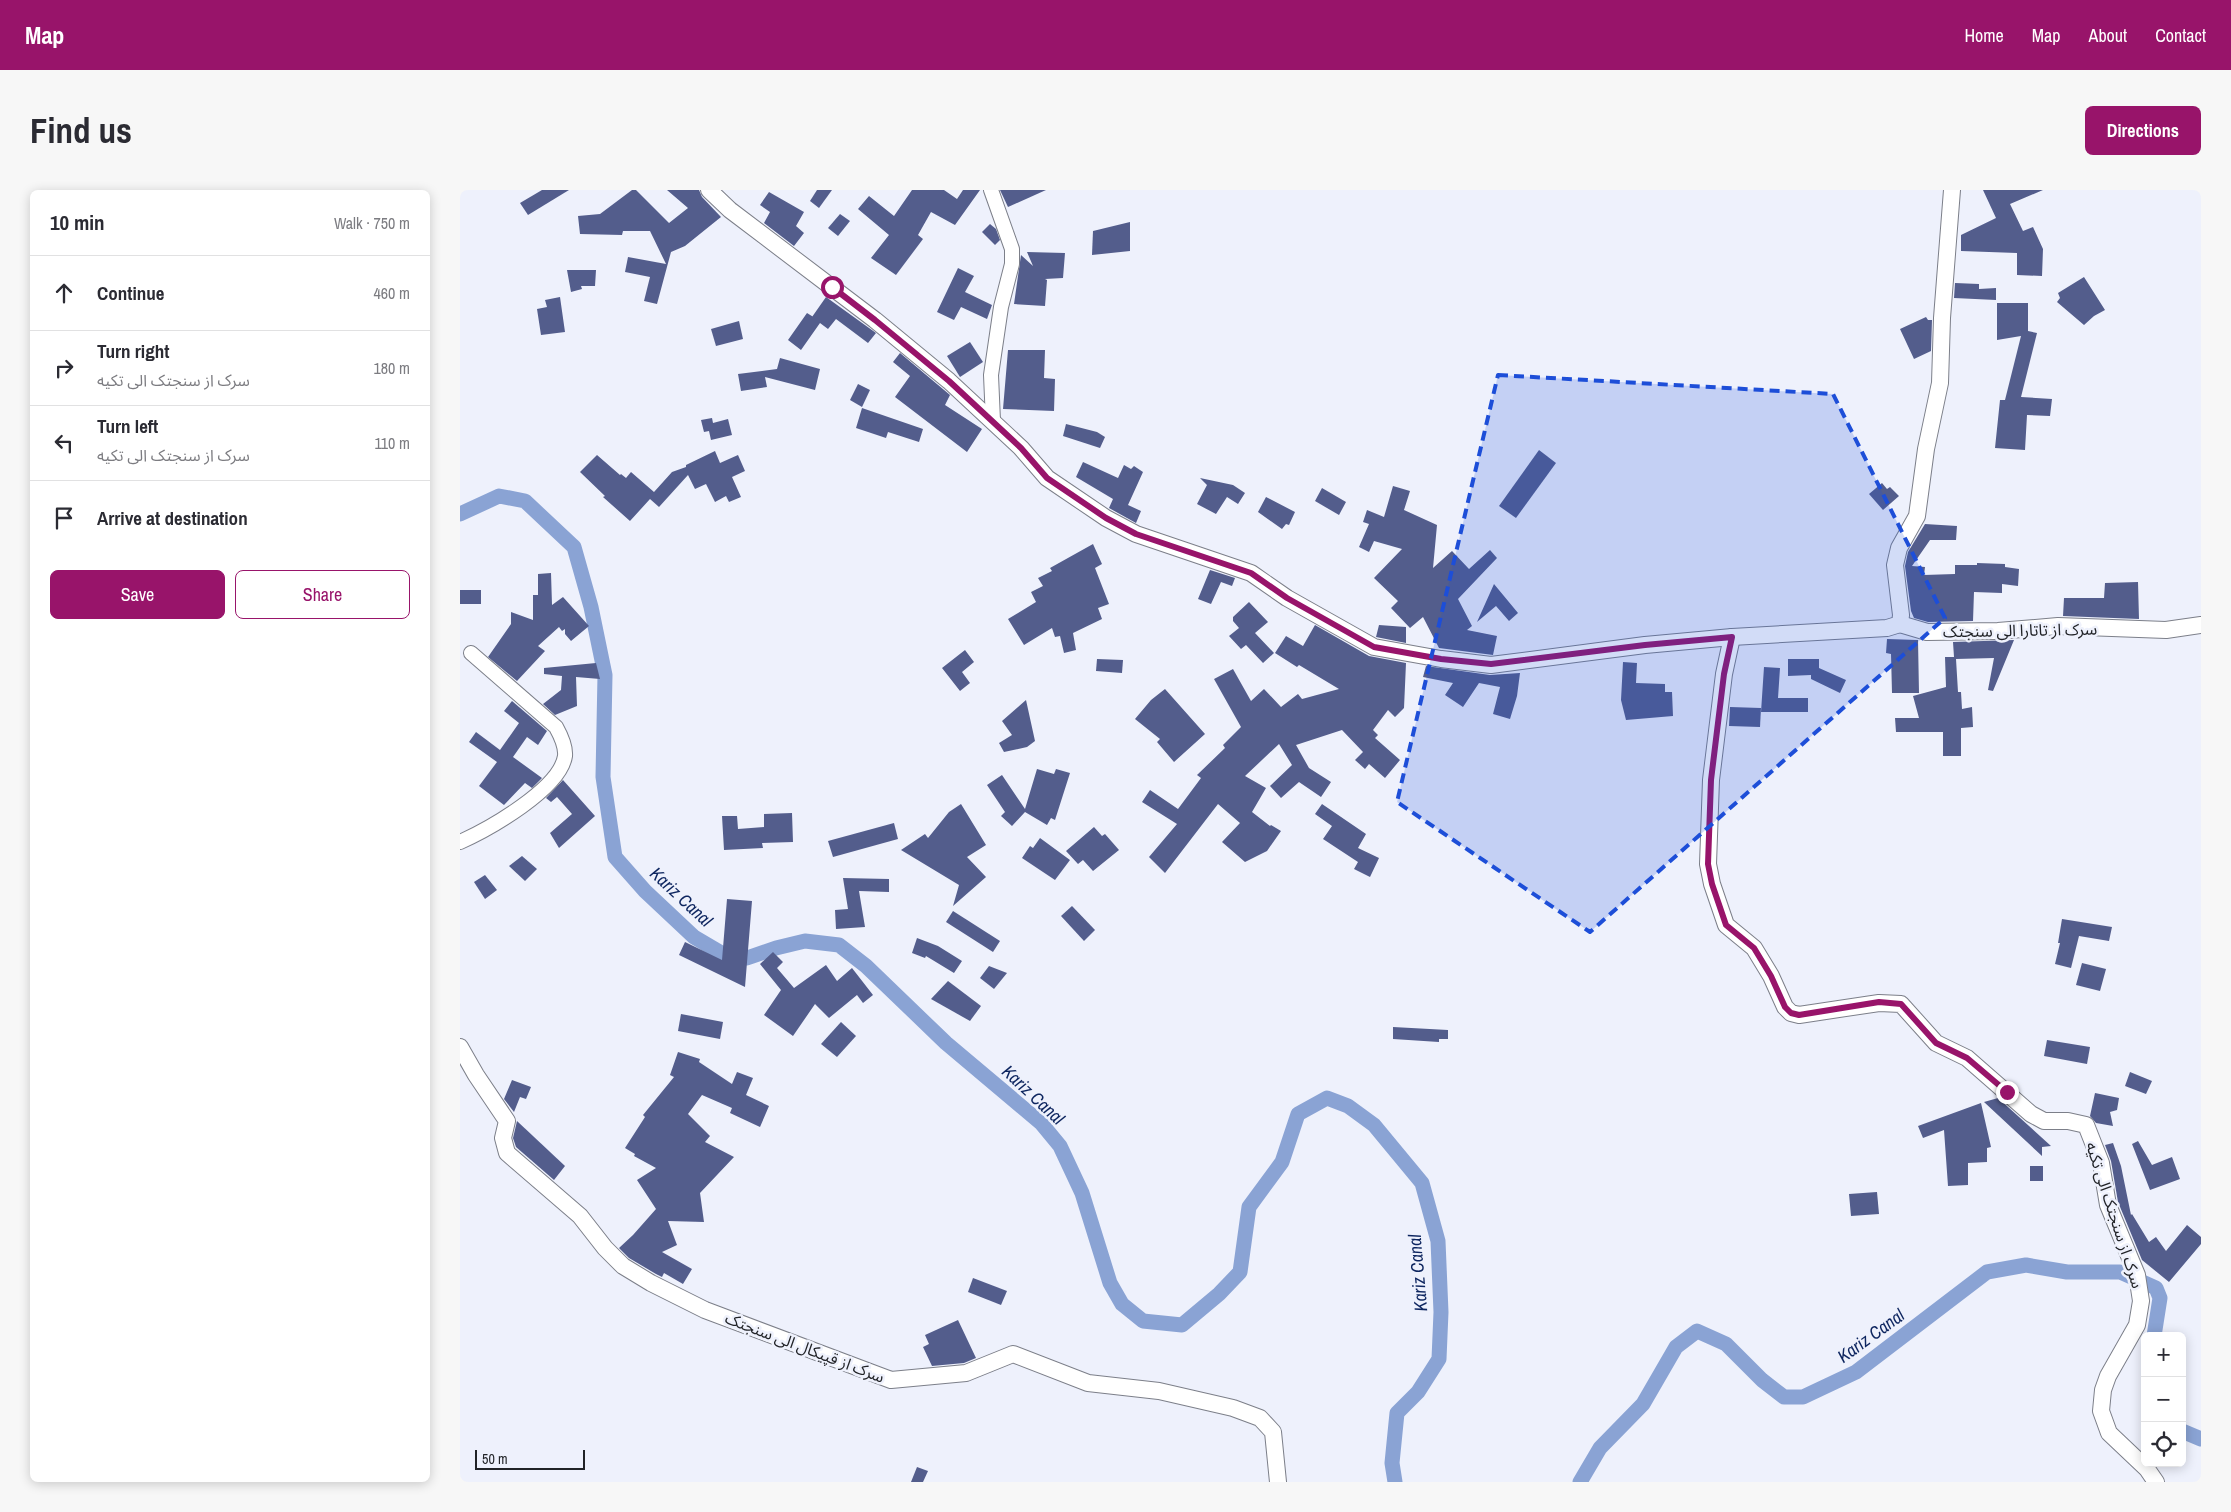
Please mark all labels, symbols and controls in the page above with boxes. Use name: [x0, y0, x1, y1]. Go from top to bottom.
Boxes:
text: Map: [25, 19, 64, 51]
text: Home: [1964, 23, 2004, 48]
text: Map: [2032, 23, 2061, 48]
text: About: [2089, 23, 2127, 48]
text: Contact: [2155, 23, 2206, 48]
button: Directions: [2085, 106, 2201, 155]
text: Find us: [30, 107, 132, 154]
text: 10 min: [50, 208, 105, 237]
text: Walk · 750 m: [334, 212, 410, 234]
route start: [821, 276, 844, 299]
icon: ahead: [50, 279, 78, 307]
text: Continue: [97, 280, 165, 306]
text: 460 m: [374, 282, 410, 304]
text: Turn right: [97, 338, 169, 364]
icon: right: [50, 354, 78, 382]
text: 180 m: [374, 357, 410, 379]
text: سرک از سنجتک الی تکیه: [97, 369, 250, 391]
text: Turn left: [97, 413, 158, 439]
icon: left: [50, 429, 78, 457]
text: 110 m: [374, 432, 410, 454]
text: سرک از سنجتک الی تکیه: [97, 444, 250, 466]
icon: arrive: [50, 504, 78, 532]
text: Arrive at destination: [97, 505, 248, 531]
button: Save: [50, 570, 225, 619]
button: Share: [235, 570, 410, 619]
street label: سرک از تاتارا الی سنجتک: [1943, 618, 2097, 642]
water label: Kariz Canal: [645, 861, 719, 933]
water label: Kariz Canal: [997, 1059, 1071, 1131]
route end: [1996, 1081, 2019, 1104]
street label: سرک از سنجتک الی تکیه: [2081, 1139, 2149, 1291]
water label: Kariz Canal: [1402, 1233, 1433, 1313]
water label: Kariz Canal: [1832, 1302, 1910, 1368]
street label: سرک از قپیکال الی سنجتک: [722, 1306, 888, 1388]
map controls: [2141, 1332, 2186, 1467]
button: +: [2141, 1332, 2186, 1377]
button: −: [2141, 1377, 2186, 1422]
button: locate: [2141, 1422, 2186, 1467]
scale bar: [475, 1447, 585, 1470]
text: 50 m: [482, 1450, 508, 1468]

